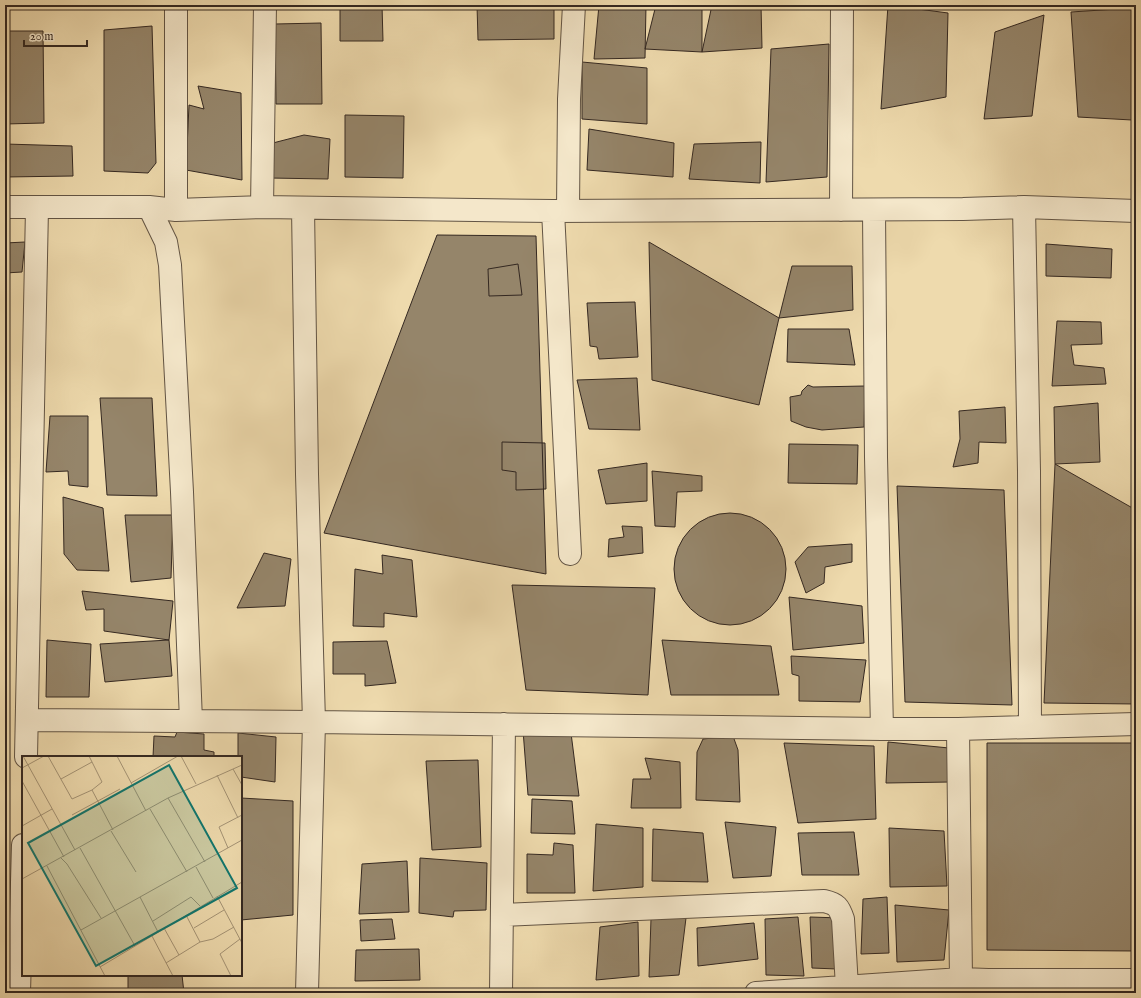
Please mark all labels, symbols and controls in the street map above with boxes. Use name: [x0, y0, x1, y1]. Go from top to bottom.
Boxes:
scale bar: [24, 22, 87, 48]
text: 20 m: [30, 29, 53, 44]
inset map: [22, 756, 242, 976]

